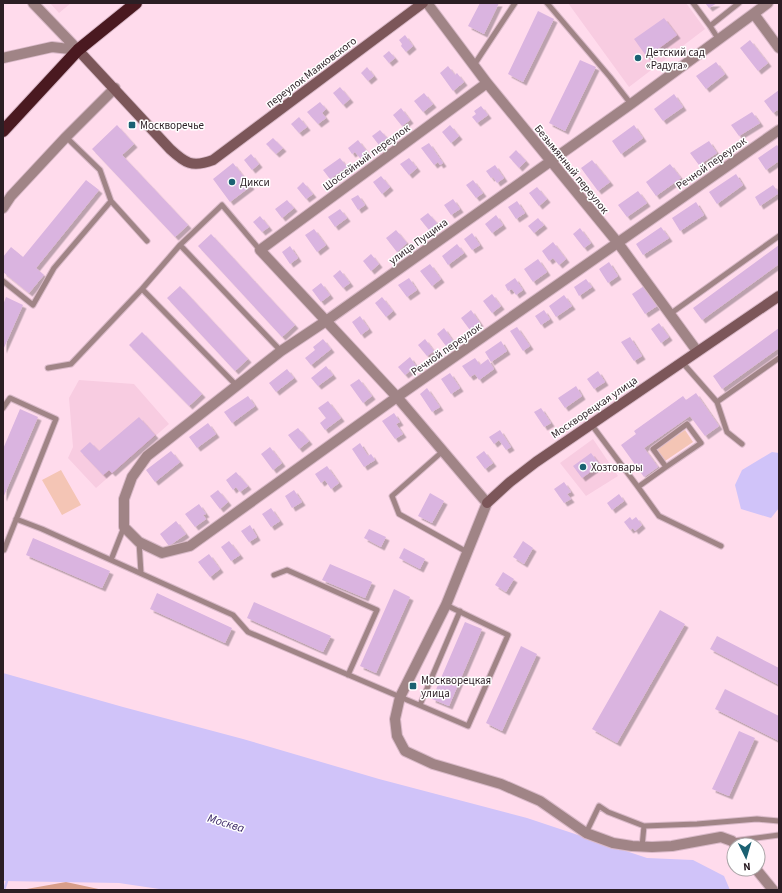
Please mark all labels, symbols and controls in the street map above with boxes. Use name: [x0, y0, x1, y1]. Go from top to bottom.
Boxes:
street label: переулок Маяковского: [263, 33, 360, 111]
place label: Детский сад «Радуга»: [646, 45, 705, 73]
marker: Детский сад «Радуга»: [633, 53, 643, 63]
place label: Москворечье: [140, 118, 205, 133]
marker: Москворечье: [127, 120, 137, 130]
street label: Шоссейный переулок: [320, 120, 413, 194]
street label: Безымянный переулок: [531, 122, 613, 217]
street label: Речной переулок: [673, 133, 750, 193]
place label: Дикси: [240, 175, 270, 190]
marker: Дикси: [227, 177, 237, 187]
street label: улица Пущина: [386, 215, 451, 268]
street label: Речной переулок: [408, 319, 485, 379]
street label: Москворецкая улица: [548, 373, 640, 442]
place label: Хозтовары: [591, 460, 643, 475]
marker: Хозтовары: [578, 462, 588, 472]
place label: Москворецкая улица: [421, 673, 491, 701]
marker: Москворецкая улица: [408, 681, 418, 691]
water label: Москва: [205, 810, 247, 837]
north arrow: [726, 837, 766, 877]
text: N: [743, 859, 751, 874]

